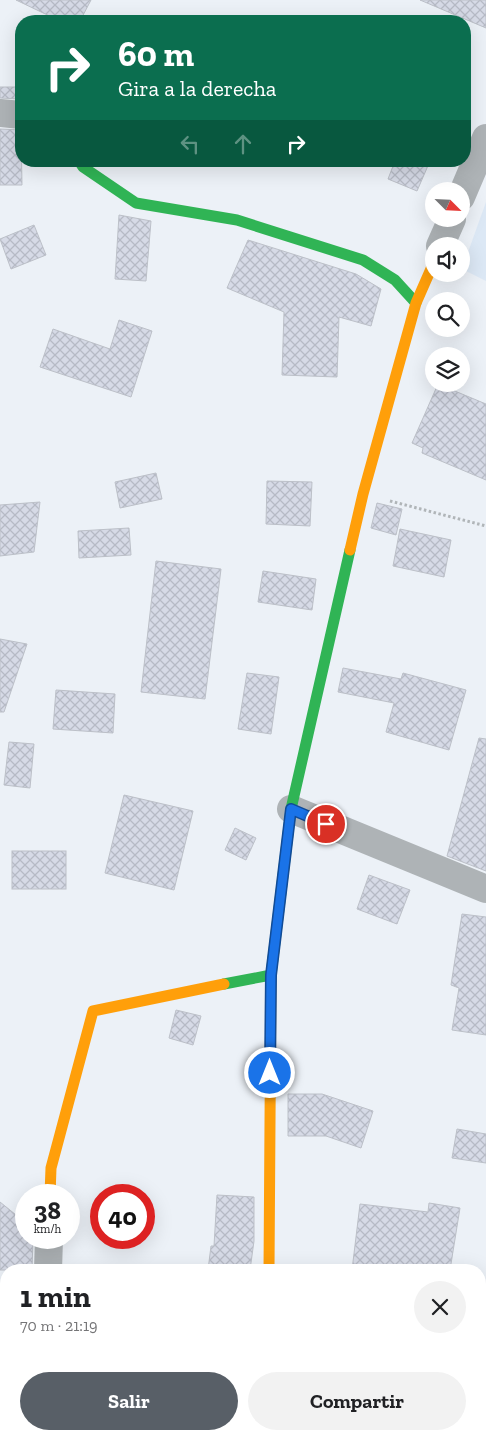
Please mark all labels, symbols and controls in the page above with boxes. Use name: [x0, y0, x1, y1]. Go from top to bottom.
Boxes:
text: 60 m: [118, 33, 194, 75]
icon: right: [35, 35, 100, 100]
text: Gira a la derecha: [118, 75, 276, 102]
icon: left: [176, 130, 204, 158]
icon: ahead: [229, 130, 257, 158]
icon: right: [282, 130, 310, 158]
north arrow: [425, 182, 470, 228]
map controls: [425, 182, 470, 392]
button: sound: [425, 237, 470, 282]
button: search: [425, 292, 470, 337]
button: layers: [425, 347, 470, 392]
pin: [305, 803, 347, 845]
icon: arrive: [312, 810, 340, 838]
position arrow: [243, 1046, 295, 1098]
speed limit sign: 40: [90, 1184, 155, 1249]
text: 38: [34, 1195, 61, 1225]
text: km/h: [34, 1222, 61, 1236]
text: 1 min: [20, 1279, 91, 1315]
button: close: [414, 1281, 466, 1333]
text: 70 m · 21:19: [20, 1316, 98, 1335]
button: Salir: [20, 1372, 238, 1430]
button: Compartir: [248, 1372, 466, 1430]

